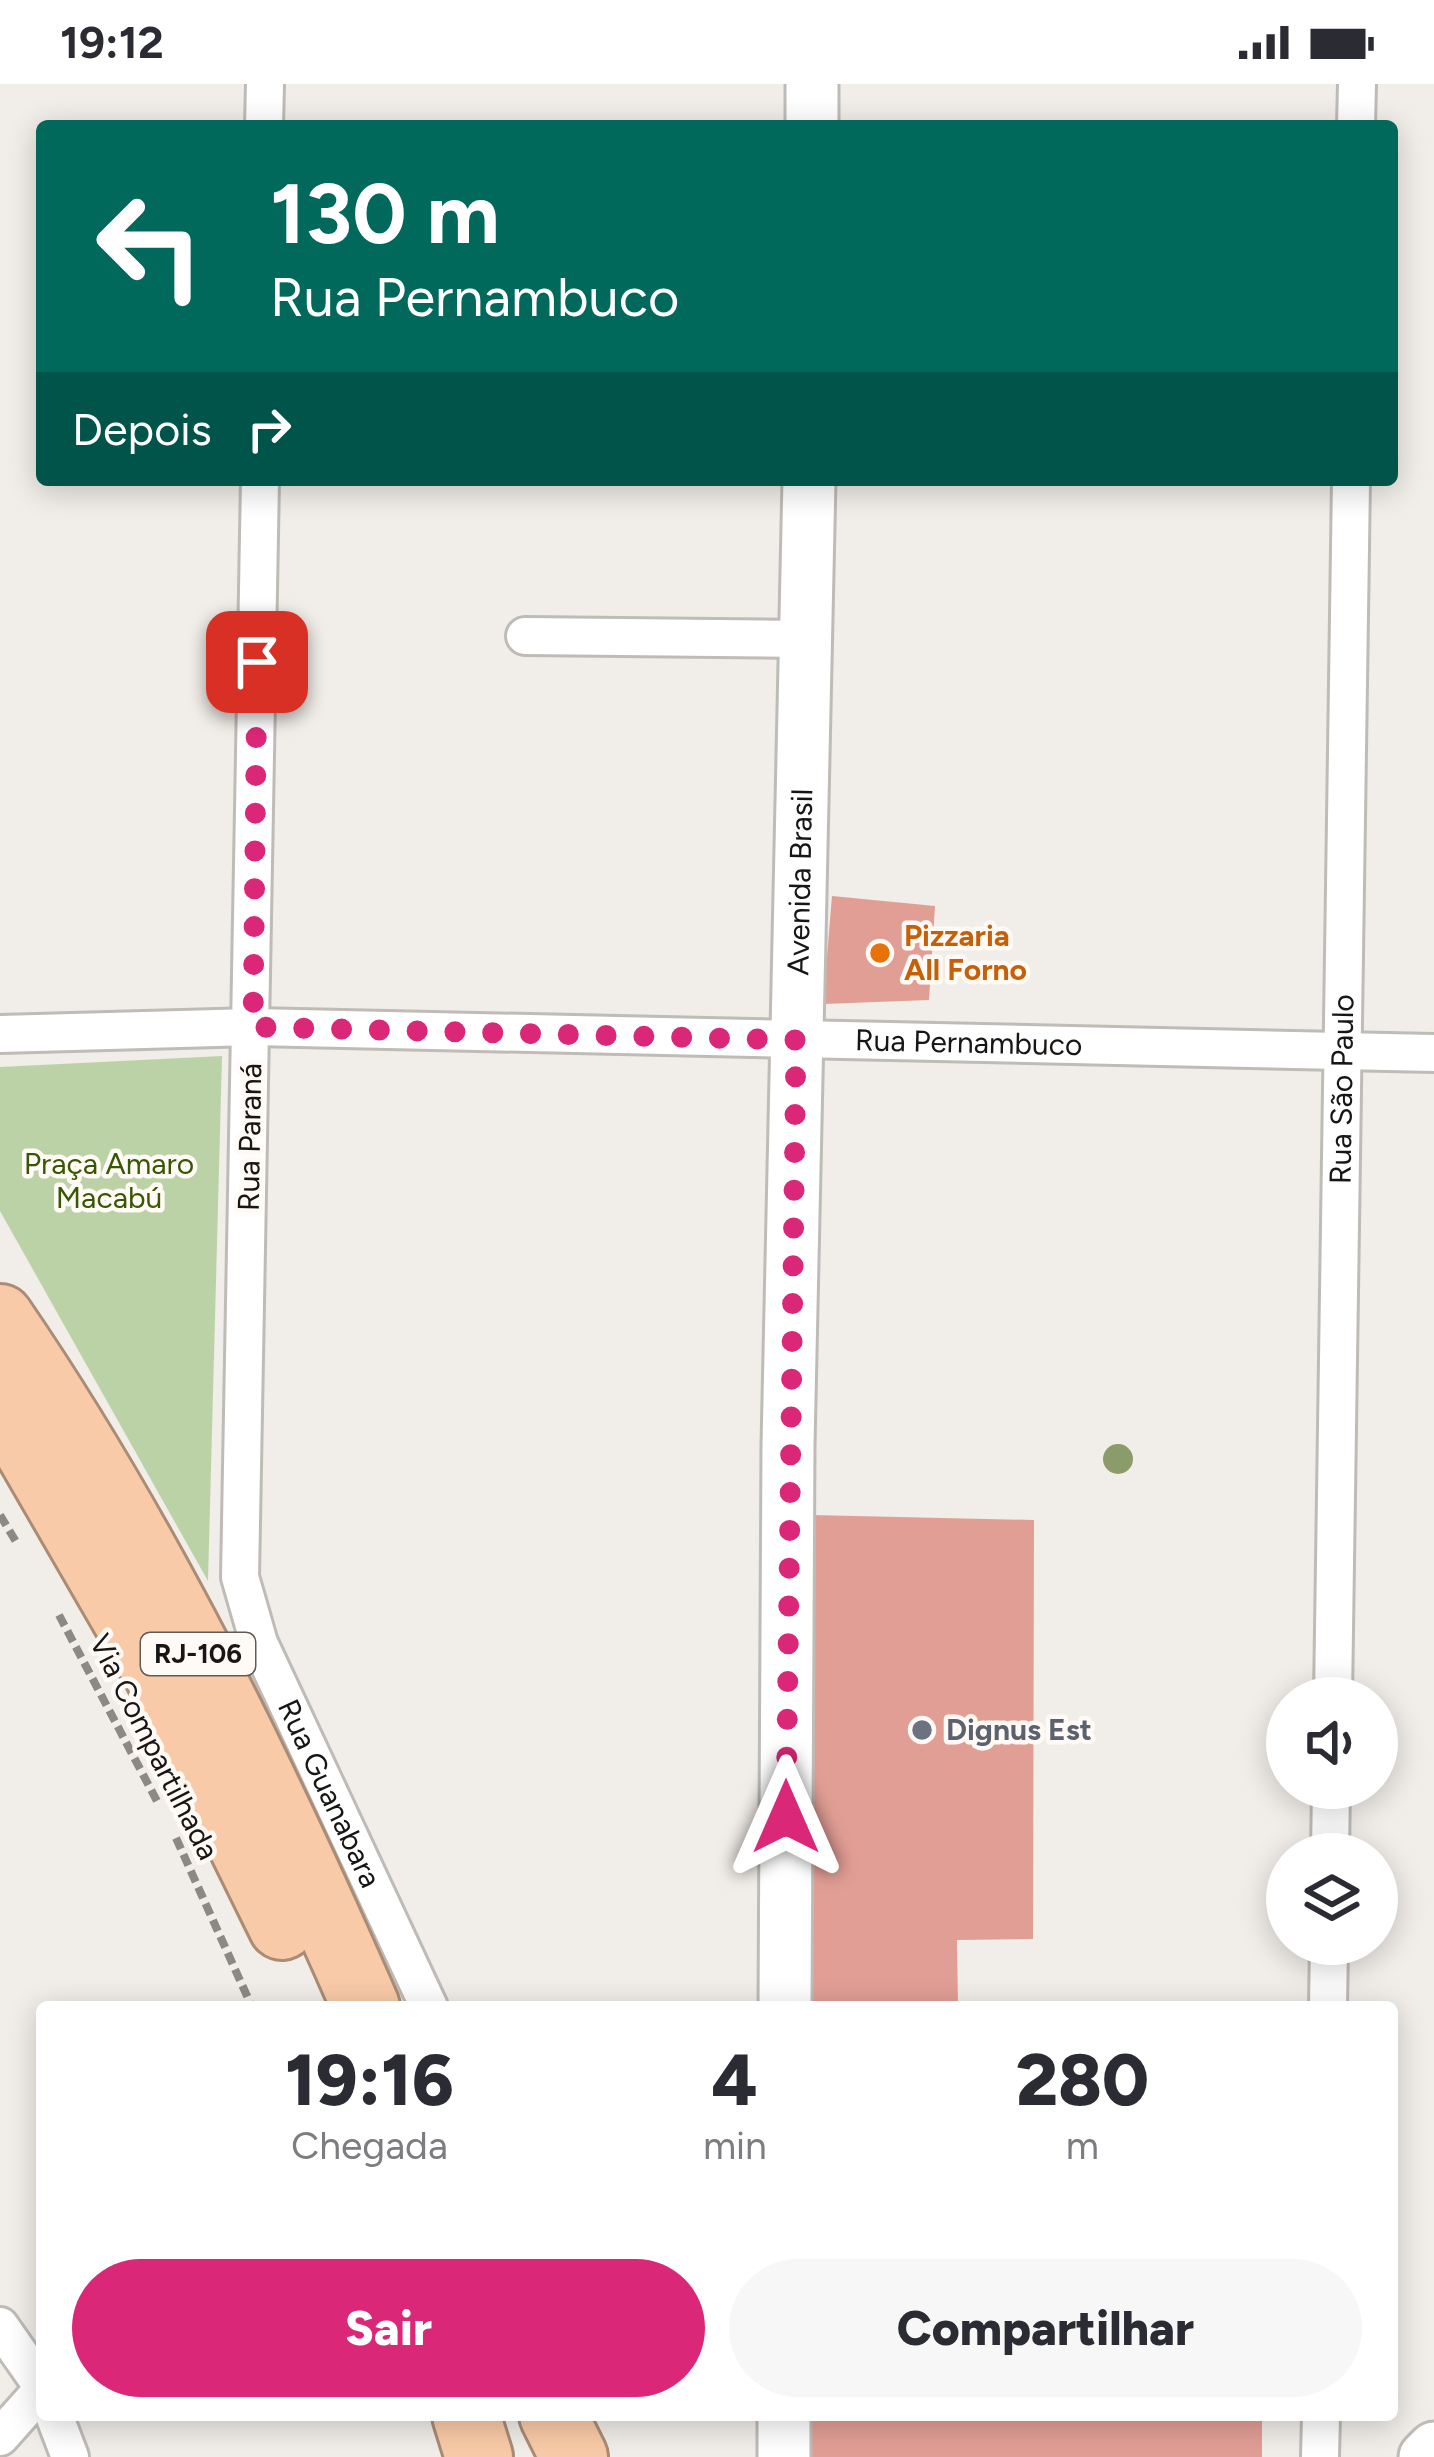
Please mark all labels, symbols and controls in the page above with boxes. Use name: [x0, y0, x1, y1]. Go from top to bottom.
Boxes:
text: 19:12: [60, 15, 164, 69]
text: 130 m: [270, 163, 500, 264]
icon: left: [72, 168, 228, 324]
text: Rua Pernambuco: [270, 265, 679, 330]
icon: right: [236, 396, 302, 462]
text: Depois: [72, 402, 212, 456]
pin: [206, 611, 308, 713]
icon: arrive: [224, 629, 290, 695]
street label: Avenida Brasil: [779, 788, 820, 976]
place label: Pizzaria All Forno: [904, 917, 1027, 988]
marker: Pizzaria All Forno: [867, 940, 893, 966]
street label: Rua São Paulo: [1322, 994, 1361, 1184]
street label: Rua Pernambuco: [855, 1021, 1083, 1063]
street label: Rua Paraná: [230, 1063, 269, 1211]
park label: Praça Amaro Macabú: [24, 1145, 194, 1216]
street label: Via Compartilhada: [82, 1628, 227, 1866]
road number: RJ-106: [141, 1633, 255, 1675]
map controls: [1266, 1677, 1398, 1965]
button: sound: [1266, 1677, 1398, 1809]
street label: Rua Guanabara: [270, 1693, 390, 1893]
place label: Dignus Est: [946, 1711, 1092, 1748]
marker: Dignus Est: [909, 1717, 935, 1743]
position arrow: [723, 1754, 849, 1880]
button: layers: [1266, 1833, 1398, 1965]
text: 19:16: [285, 2037, 454, 2123]
text: 4: [712, 2037, 758, 2123]
text: 280: [1016, 2037, 1149, 2123]
text: Chegada: [291, 2122, 448, 2169]
text: min: [703, 2122, 767, 2169]
text: m: [1066, 2122, 1099, 2169]
button: Sair: [72, 2259, 705, 2397]
button: Compartilhar: [729, 2259, 1362, 2397]

